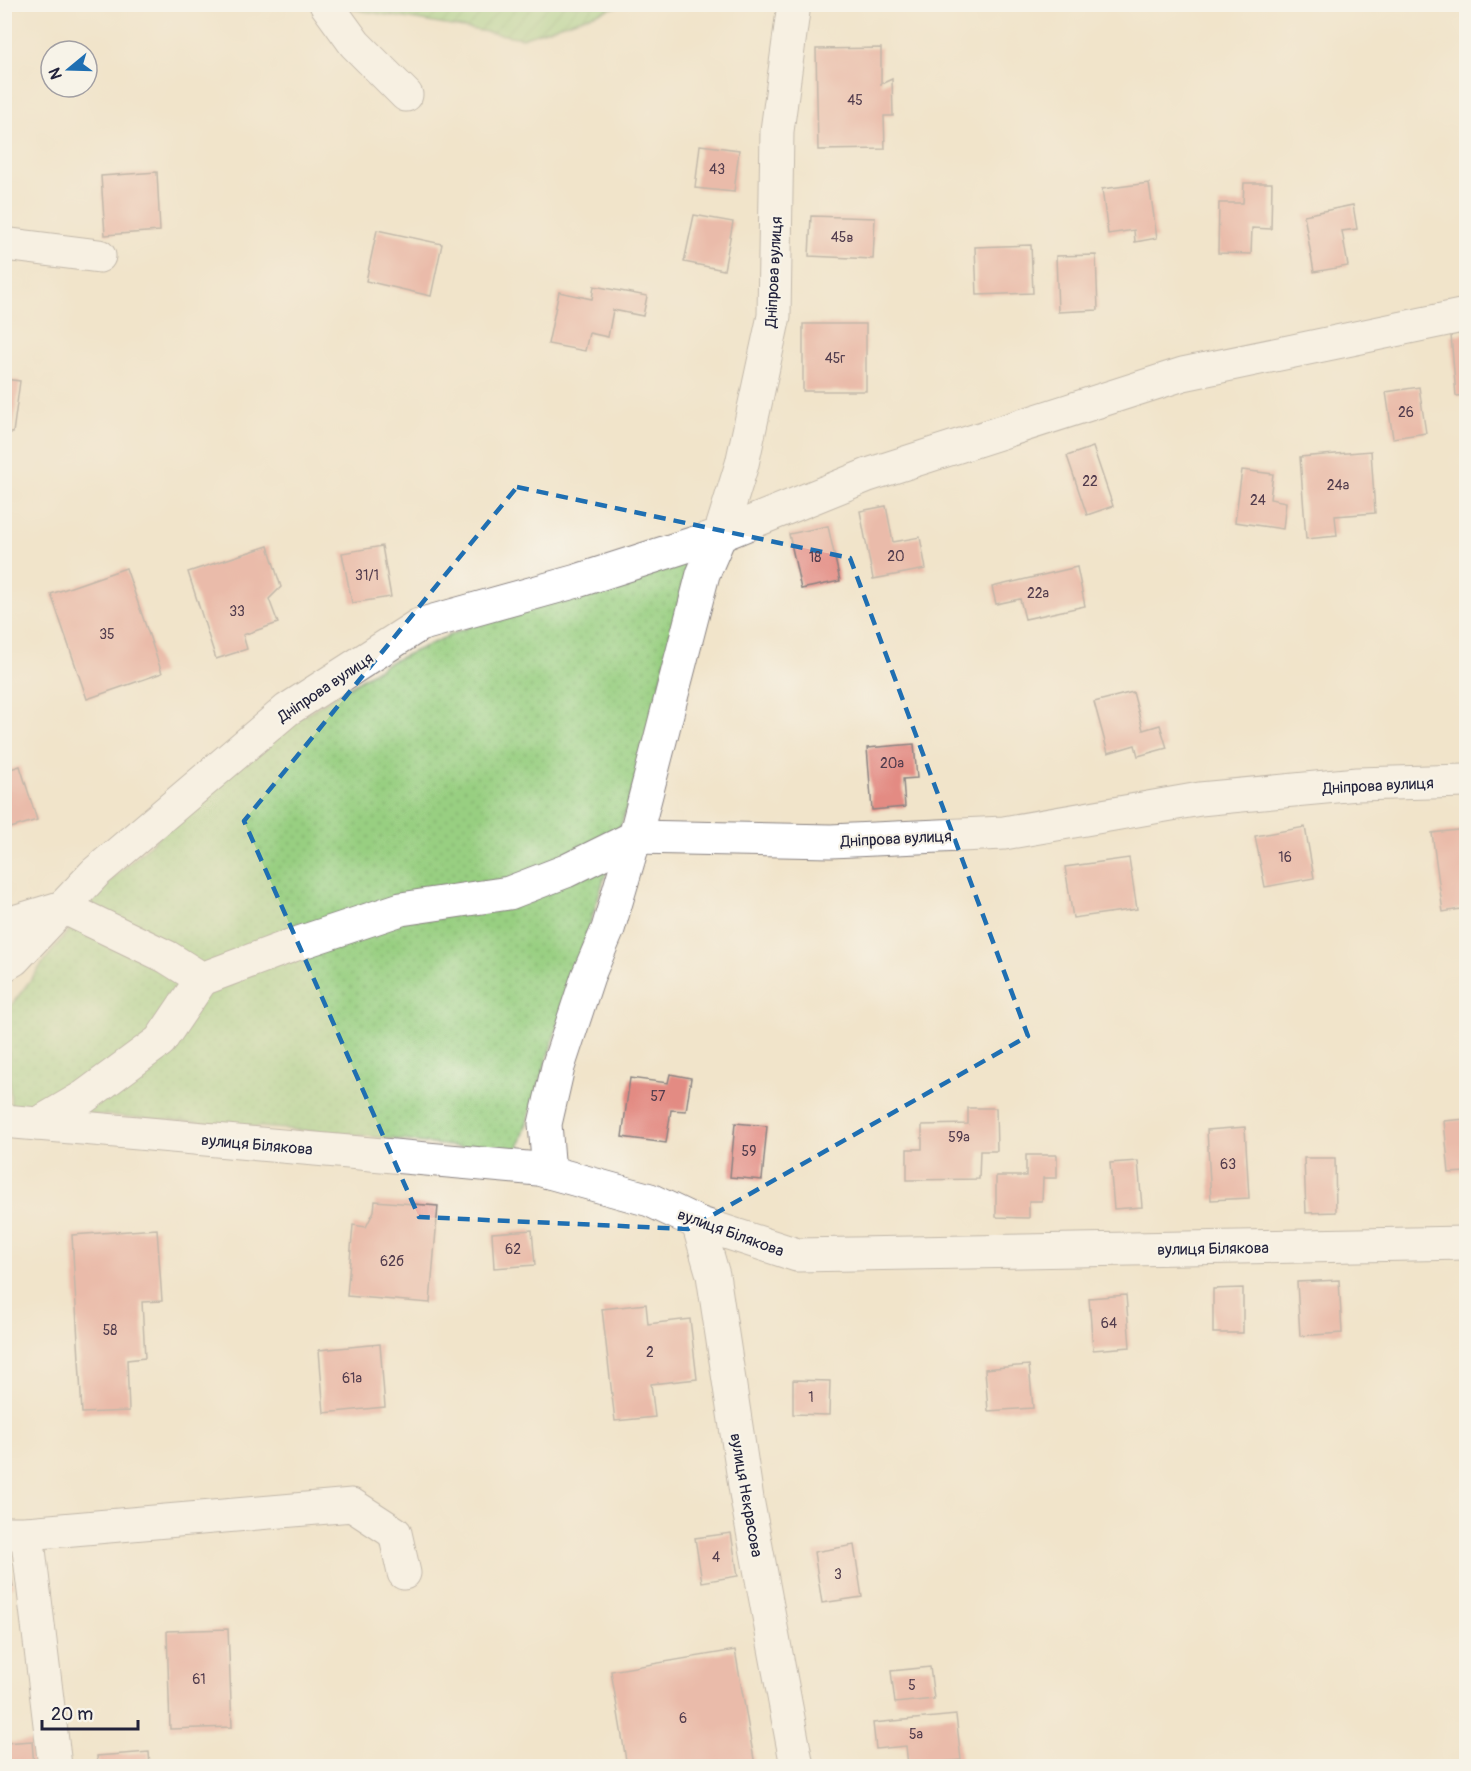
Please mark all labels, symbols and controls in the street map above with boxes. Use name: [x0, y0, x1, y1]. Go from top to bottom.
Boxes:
north arrow: [39, 39, 99, 99]
text: N: [44, 65, 67, 82]
house number: 45: [847, 92, 863, 109]
house number: 43: [709, 161, 725, 178]
street label: Дніпрова вулиця: [761, 216, 787, 329]
house number: 45в: [831, 229, 853, 246]
house number: 45г: [825, 350, 845, 367]
house number: 26: [1398, 404, 1414, 421]
house number: 22: [1082, 473, 1098, 490]
house number: 24а: [1327, 477, 1349, 494]
house number: 24: [1250, 492, 1266, 509]
house number: 20: [887, 548, 905, 565]
house number: 18: [809, 549, 821, 566]
house number: 31/1: [355, 567, 379, 584]
house number: 22а: [1027, 585, 1049, 602]
house number: 33: [229, 603, 245, 620]
house number: 35: [99, 626, 115, 643]
street label: Дніпрова вулиця: [273, 648, 377, 728]
house number: 20а: [880, 755, 904, 772]
street label: Дніпрова вулиця: [1321, 773, 1434, 799]
street label: Дніпрова вулиця: [839, 826, 952, 852]
house number: 16: [1278, 849, 1292, 866]
house number: 57: [651, 1088, 666, 1105]
house number: 59а: [948, 1129, 970, 1146]
street label: вулиця Білякова: [200, 1130, 313, 1160]
house number: 59: [742, 1143, 756, 1160]
house number: 63: [1220, 1156, 1236, 1173]
street label: вулиця Білякова: [675, 1204, 787, 1261]
street label: вулиця Білякова: [1157, 1238, 1269, 1260]
house number: 62: [505, 1241, 521, 1258]
house number: 62б: [380, 1253, 404, 1270]
house number: 64: [1101, 1315, 1117, 1332]
house number: 58: [103, 1322, 117, 1339]
house number: 2: [646, 1344, 654, 1361]
house number: 61а: [342, 1370, 362, 1387]
house number: 1: [808, 1389, 814, 1406]
street label: вулиця Нєкрасова: [725, 1432, 767, 1559]
house number: 4: [712, 1549, 720, 1566]
house number: 3: [834, 1566, 842, 1583]
house number: 61: [192, 1671, 206, 1688]
house number: 5: [908, 1677, 916, 1694]
scale bar: [42, 1693, 138, 1731]
text: 20 m: [51, 1703, 93, 1726]
house number: 6: [679, 1710, 687, 1727]
house number: 5а: [909, 1726, 923, 1743]

